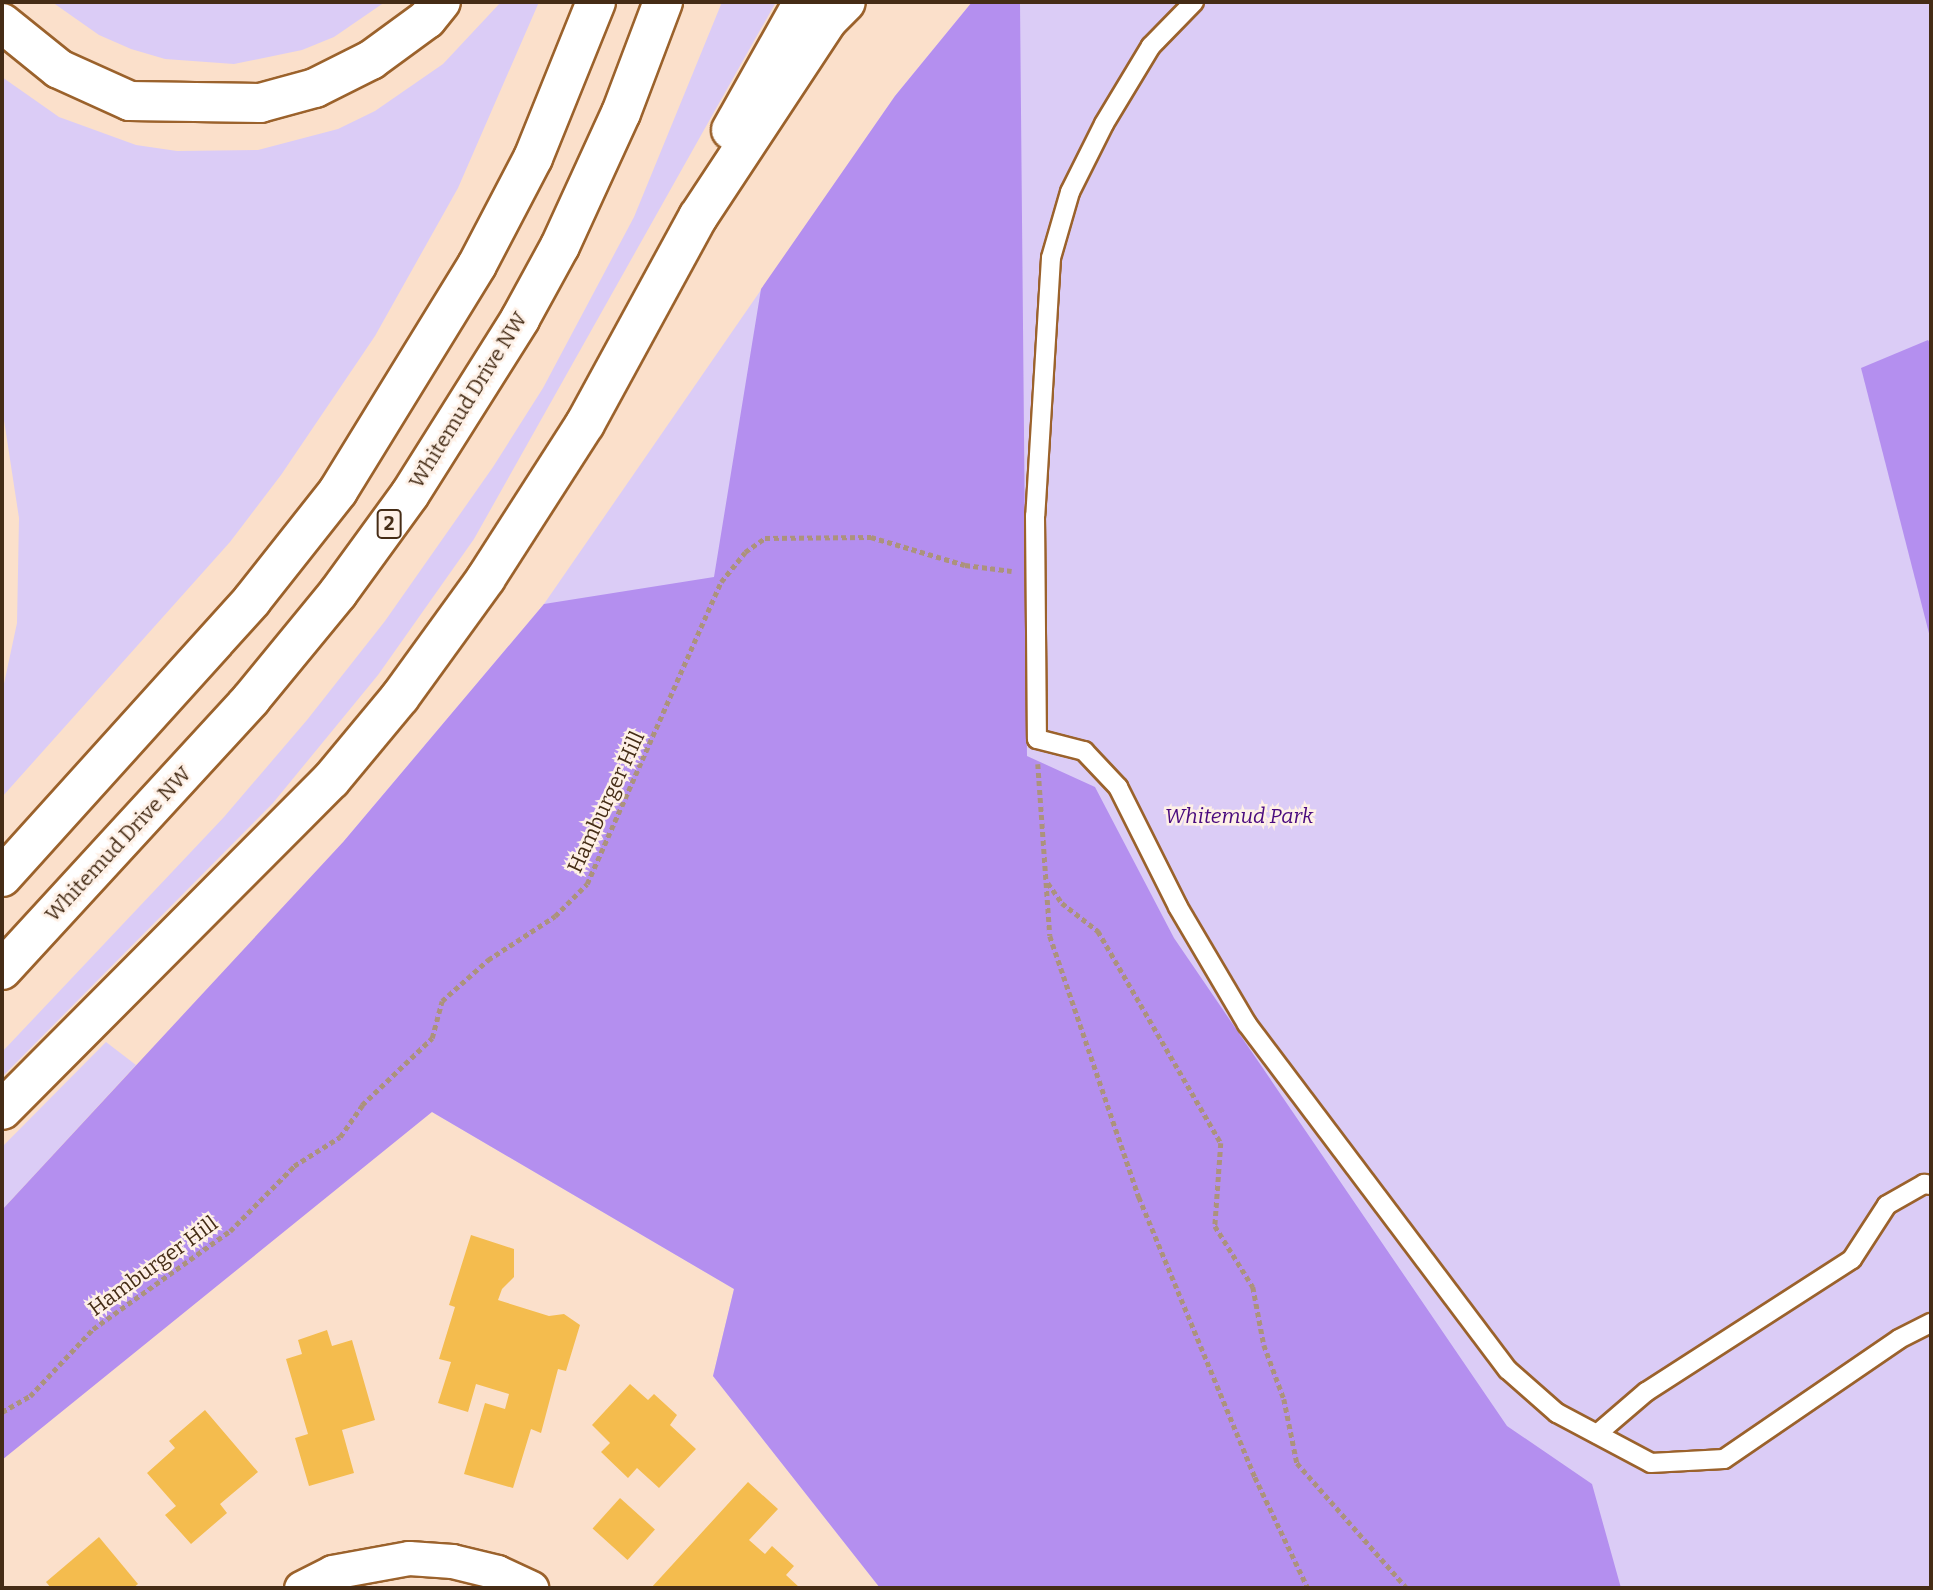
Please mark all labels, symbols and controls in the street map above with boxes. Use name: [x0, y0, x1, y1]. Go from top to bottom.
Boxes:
street label: Whitemud Drive NW: [404, 307, 532, 493]
road number: 2: [375, 509, 403, 540]
street label: Hamburger Hill: [562, 727, 650, 877]
street label: Whitemud Drive NW: [40, 761, 196, 927]
park label: Whitemud Park: [1165, 803, 1313, 829]
street label: Hamburger Hill: [84, 1211, 222, 1321]

